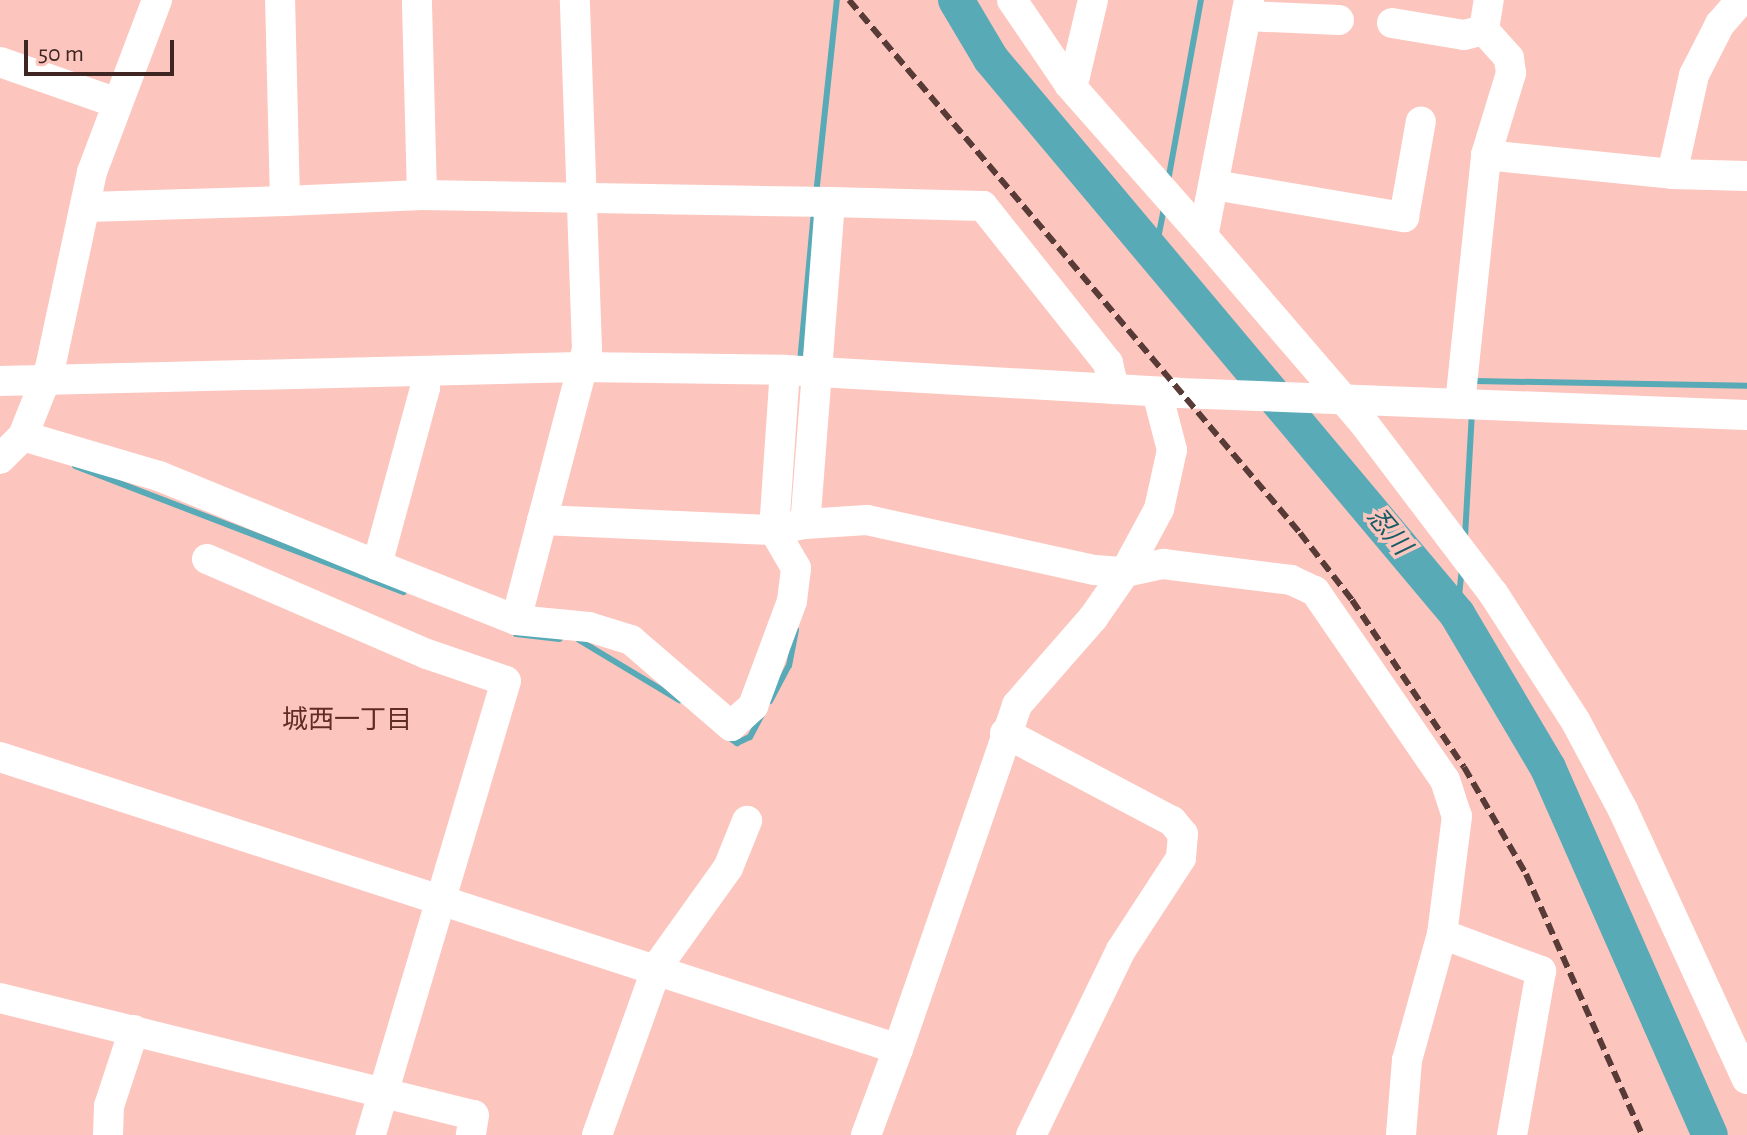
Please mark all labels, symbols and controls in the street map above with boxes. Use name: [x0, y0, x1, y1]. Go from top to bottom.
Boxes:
scale bar: [28, 24, 178, 74]
text: 50 m: [38, 42, 84, 66]
water label: 忍川: [1359, 502, 1417, 562]
district label: 城西一丁目: [282, 705, 412, 737]

